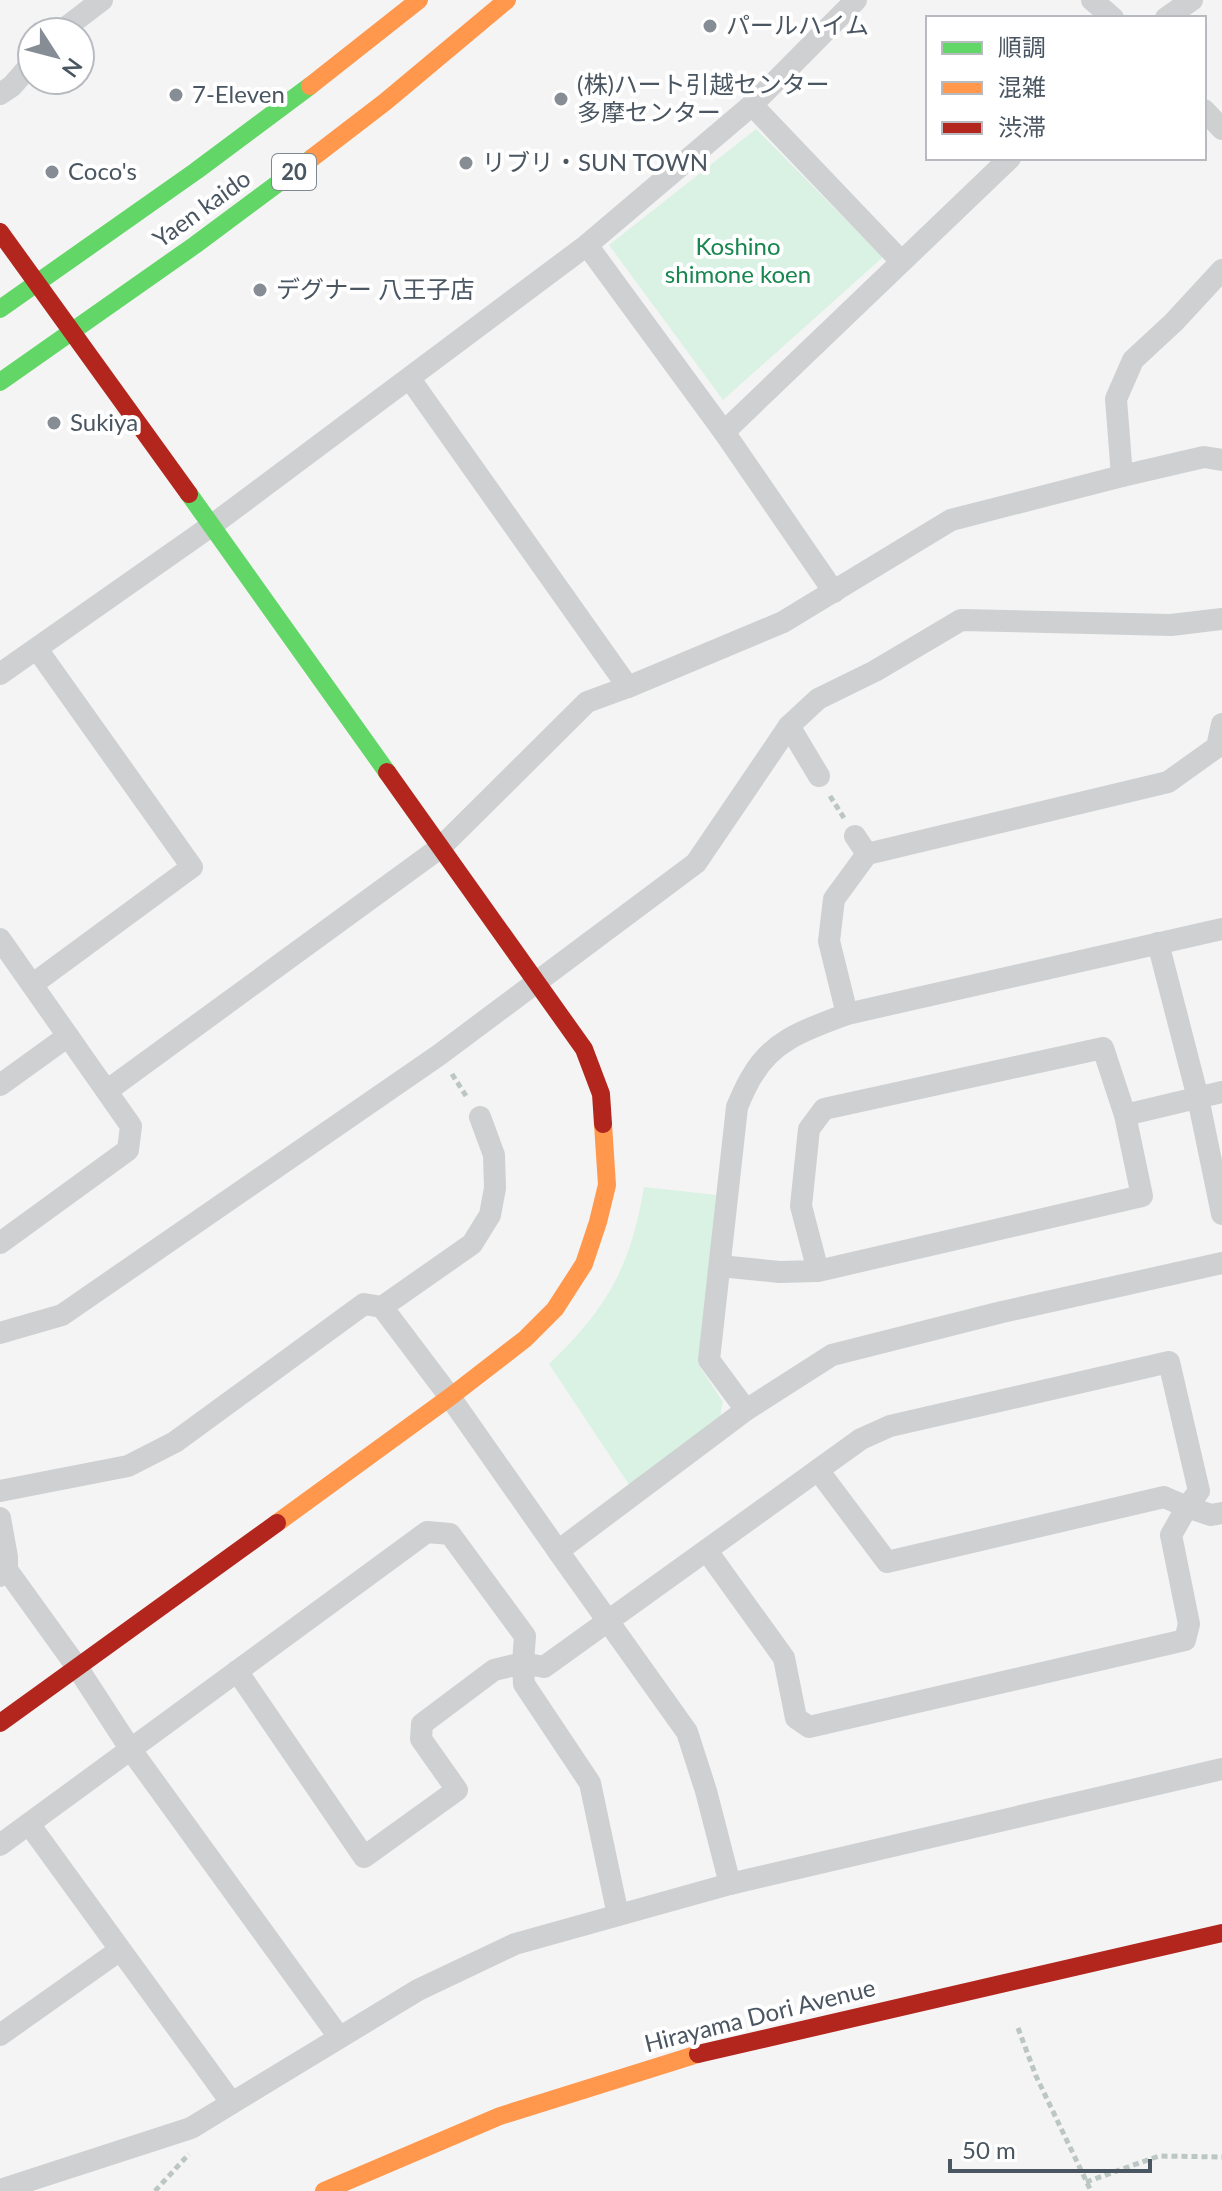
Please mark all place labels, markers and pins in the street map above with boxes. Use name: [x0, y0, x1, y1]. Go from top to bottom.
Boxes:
place label: パールハイム: [726, 10, 869, 39]
marker: パールハイム: [701, 17, 719, 35]
place label: (株)ハート引越センター 多摩センター: [577, 69, 830, 126]
place label: 7-Eleven: [192, 79, 285, 108]
marker: 7-Eleven: [167, 86, 185, 104]
marker: (株)ハート引越センター 多摩センター: [552, 90, 570, 108]
place label: リブリ・SUN TOWN: [482, 147, 708, 176]
marker: リブリ・SUN TOWN: [457, 154, 475, 172]
place label: Coco's: [68, 156, 137, 185]
marker: Coco's: [43, 163, 61, 181]
place label: デグナー 八王子店: [276, 274, 474, 303]
marker: デグナー 八王子店: [251, 281, 269, 299]
place label: Sukiya: [70, 407, 138, 436]
marker: Sukiya: [45, 414, 63, 432]

